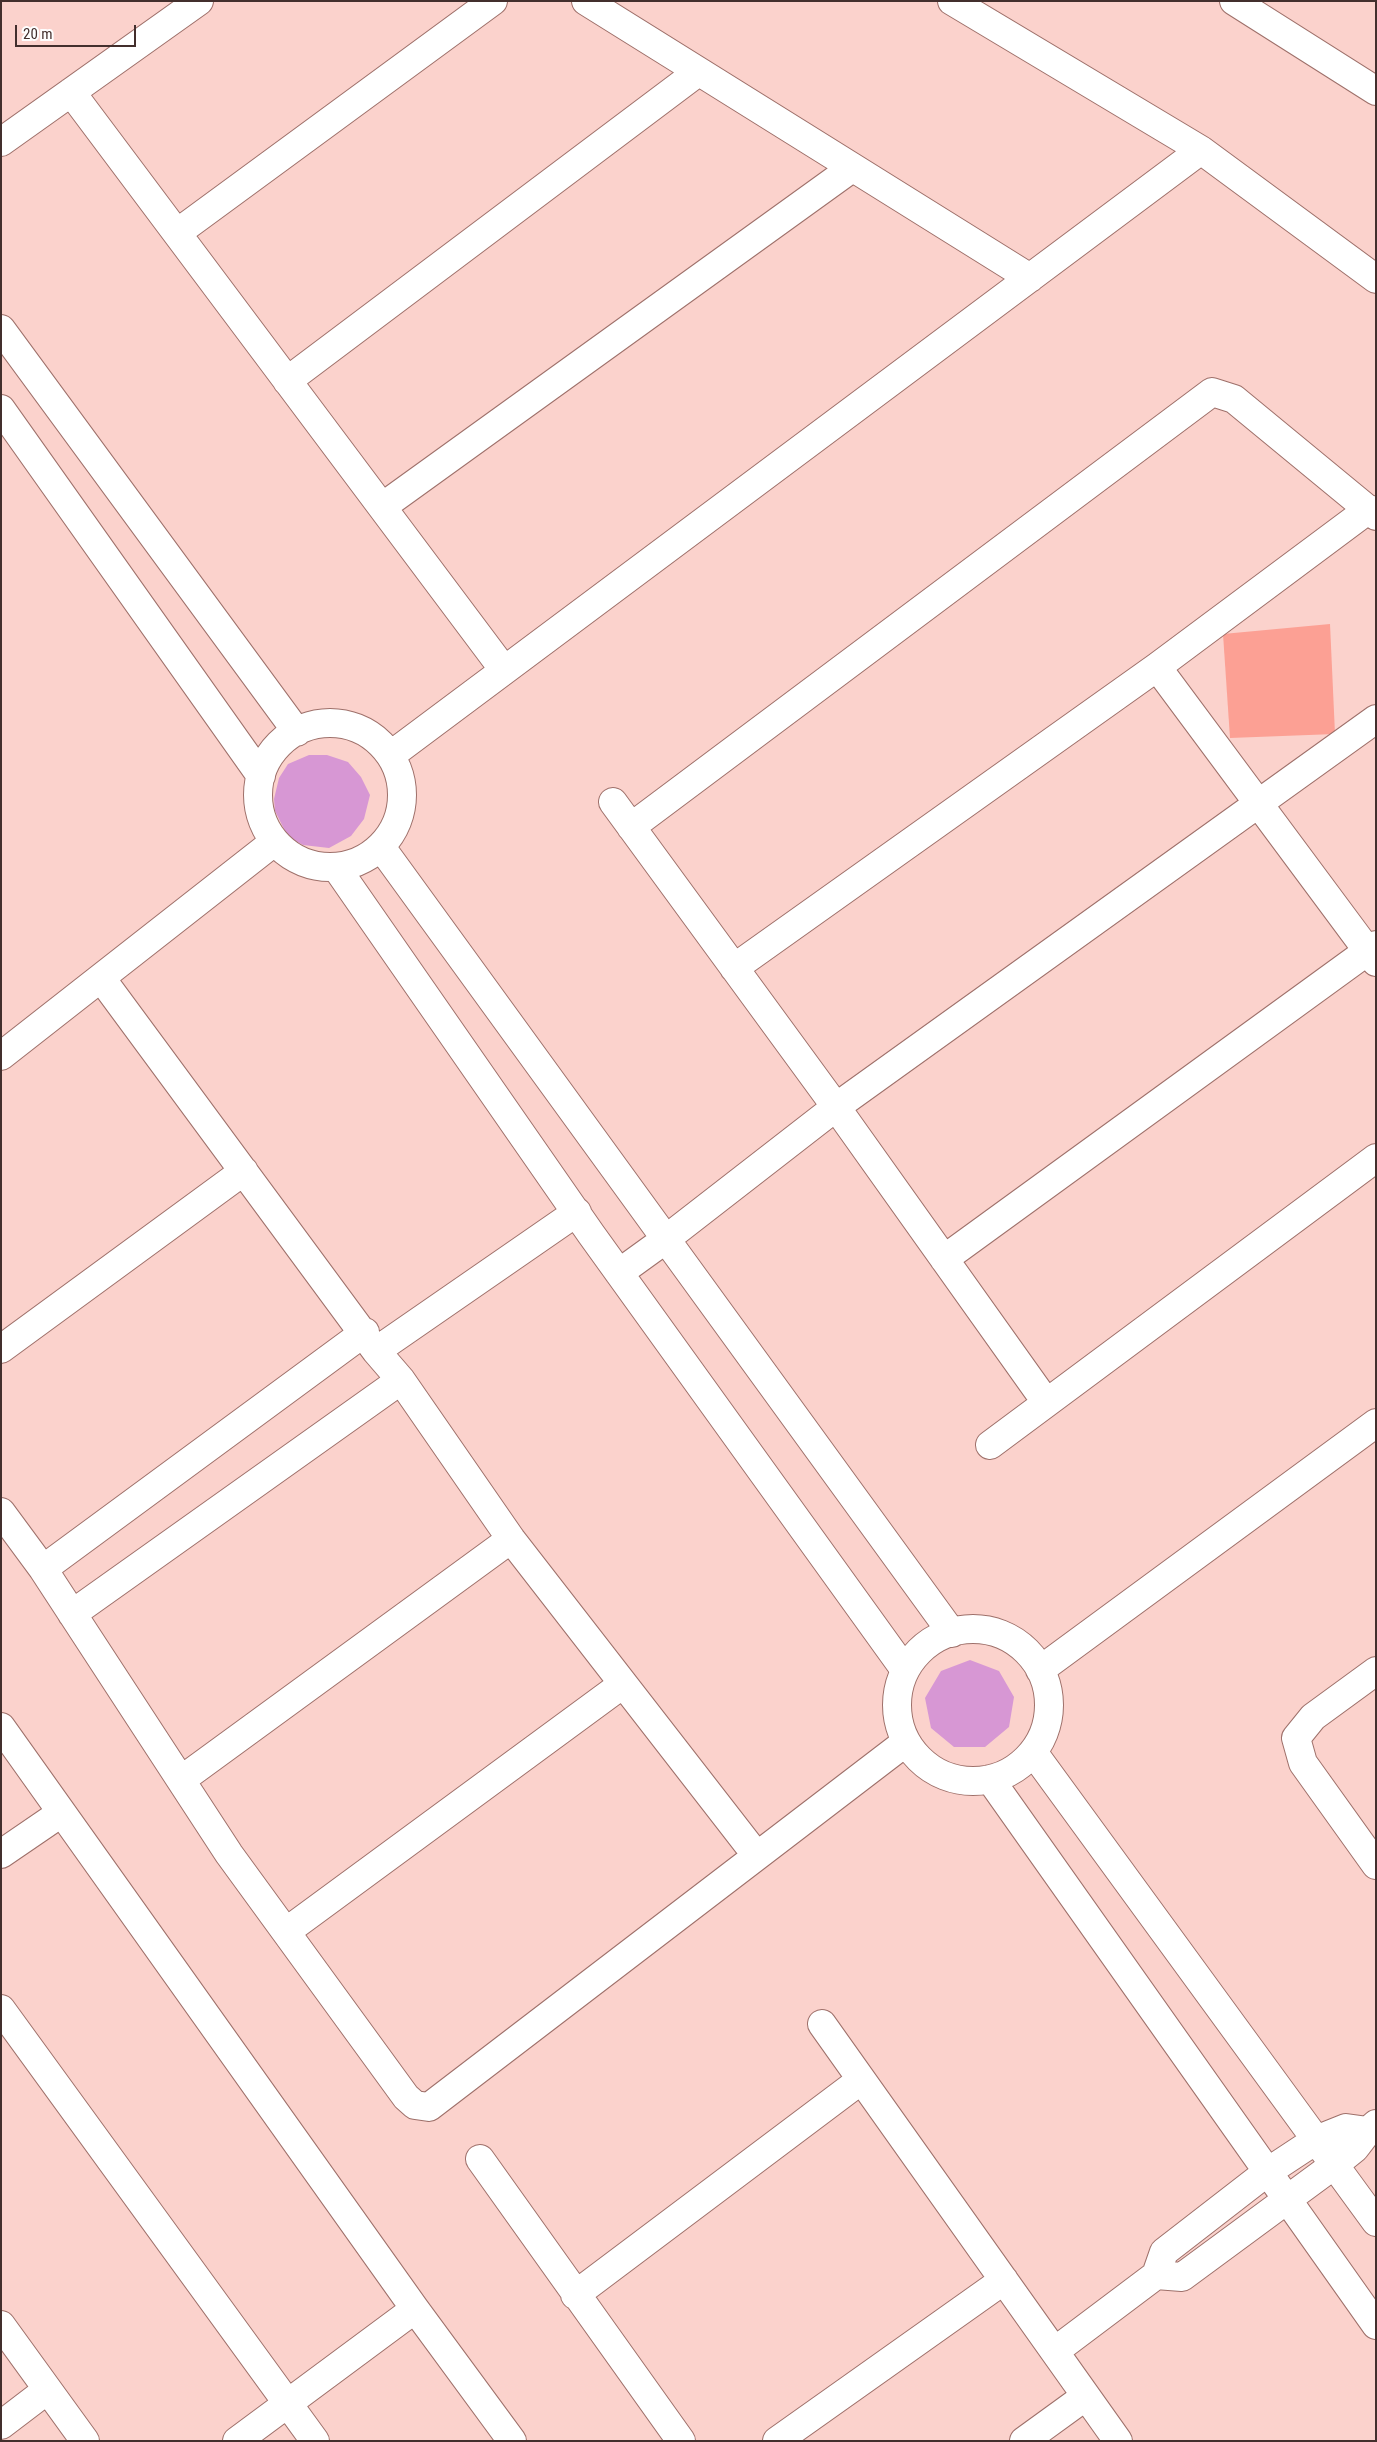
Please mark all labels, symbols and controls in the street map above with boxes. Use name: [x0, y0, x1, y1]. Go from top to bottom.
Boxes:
scale bar: [18, 15, 139, 47]
text: 20 m: [23, 25, 53, 43]

